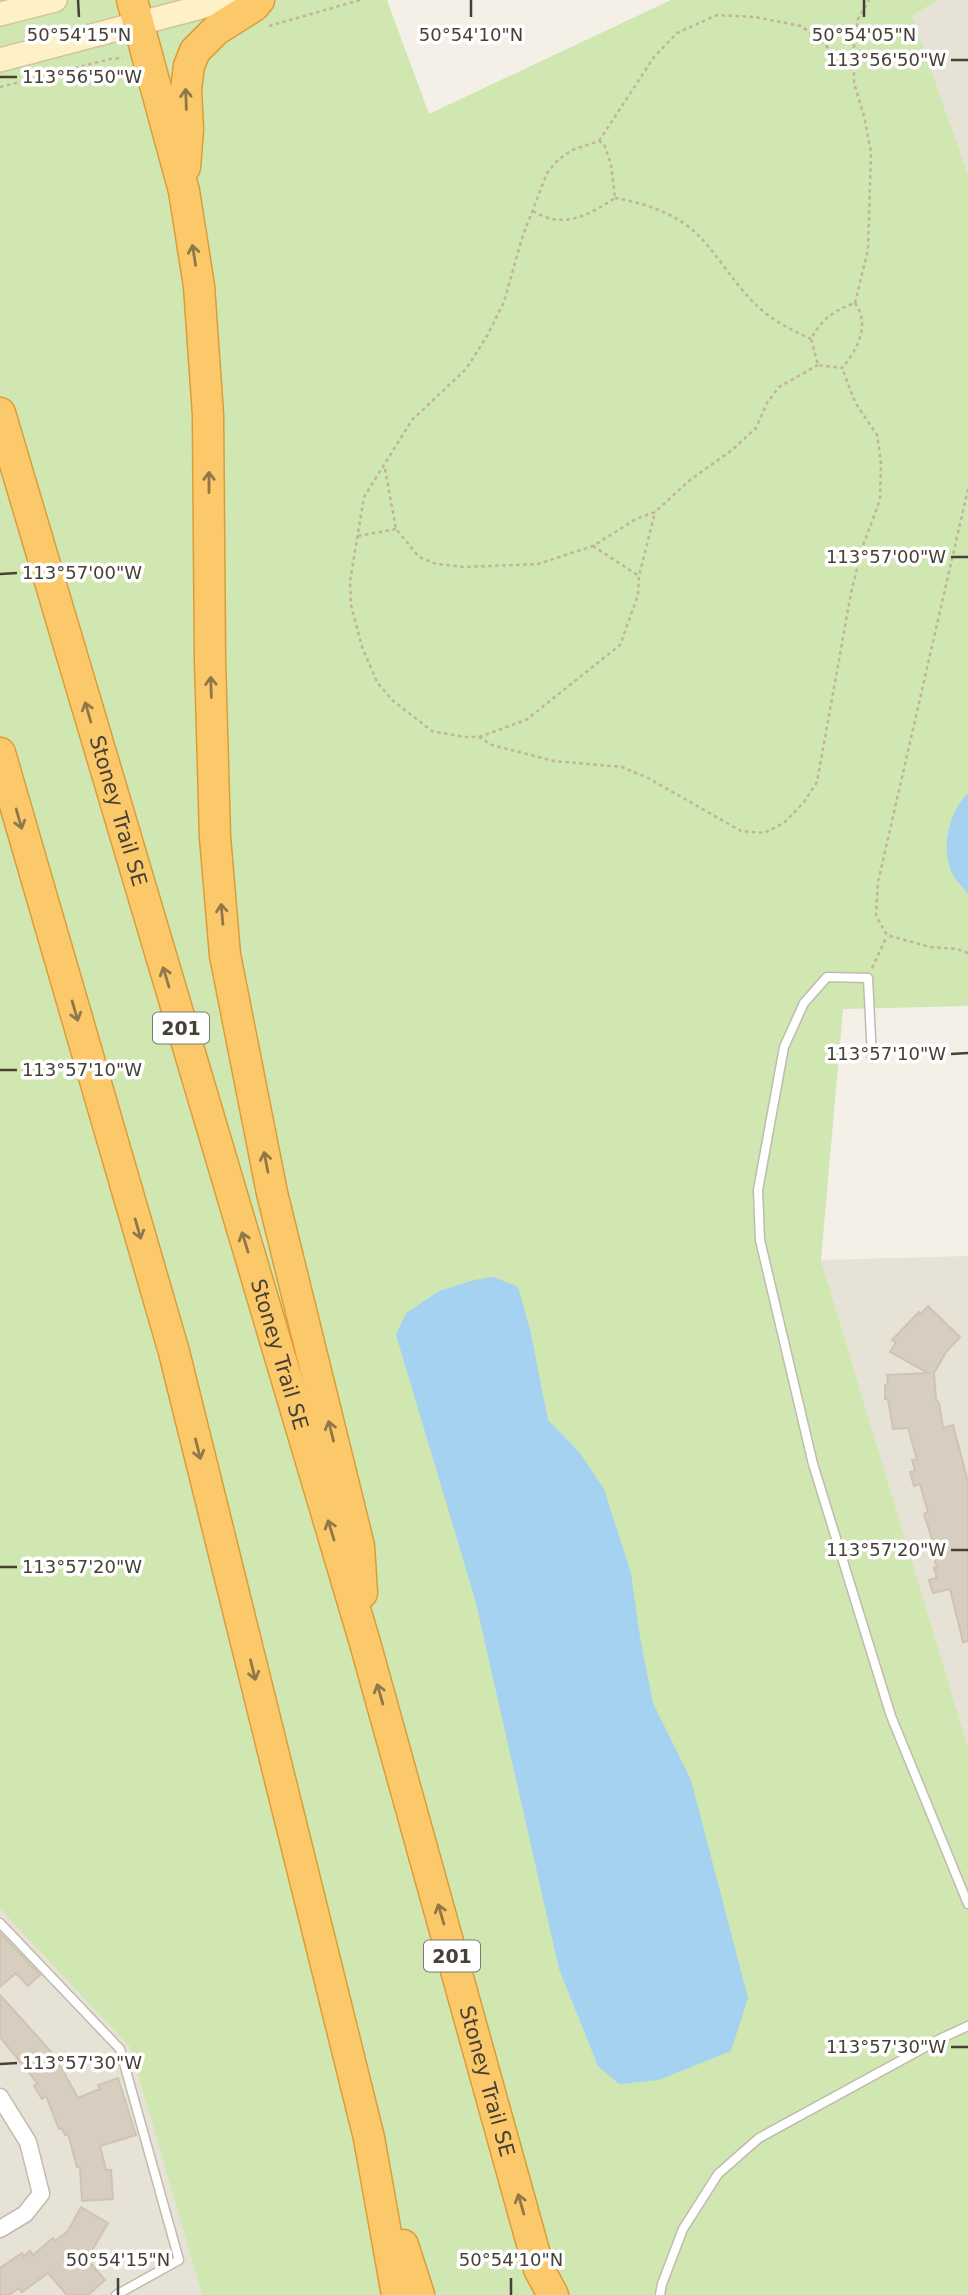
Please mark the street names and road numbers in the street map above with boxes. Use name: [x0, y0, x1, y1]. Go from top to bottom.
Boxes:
street label: Stoney Trail SE: [84, 733, 152, 889]
road number: 201: [153, 1012, 209, 1044]
street label: Stoney Trail SE: [246, 1276, 313, 1433]
road number: 201: [424, 1940, 480, 1972]
street label: Stoney Trail SE: [454, 2003, 519, 2160]

